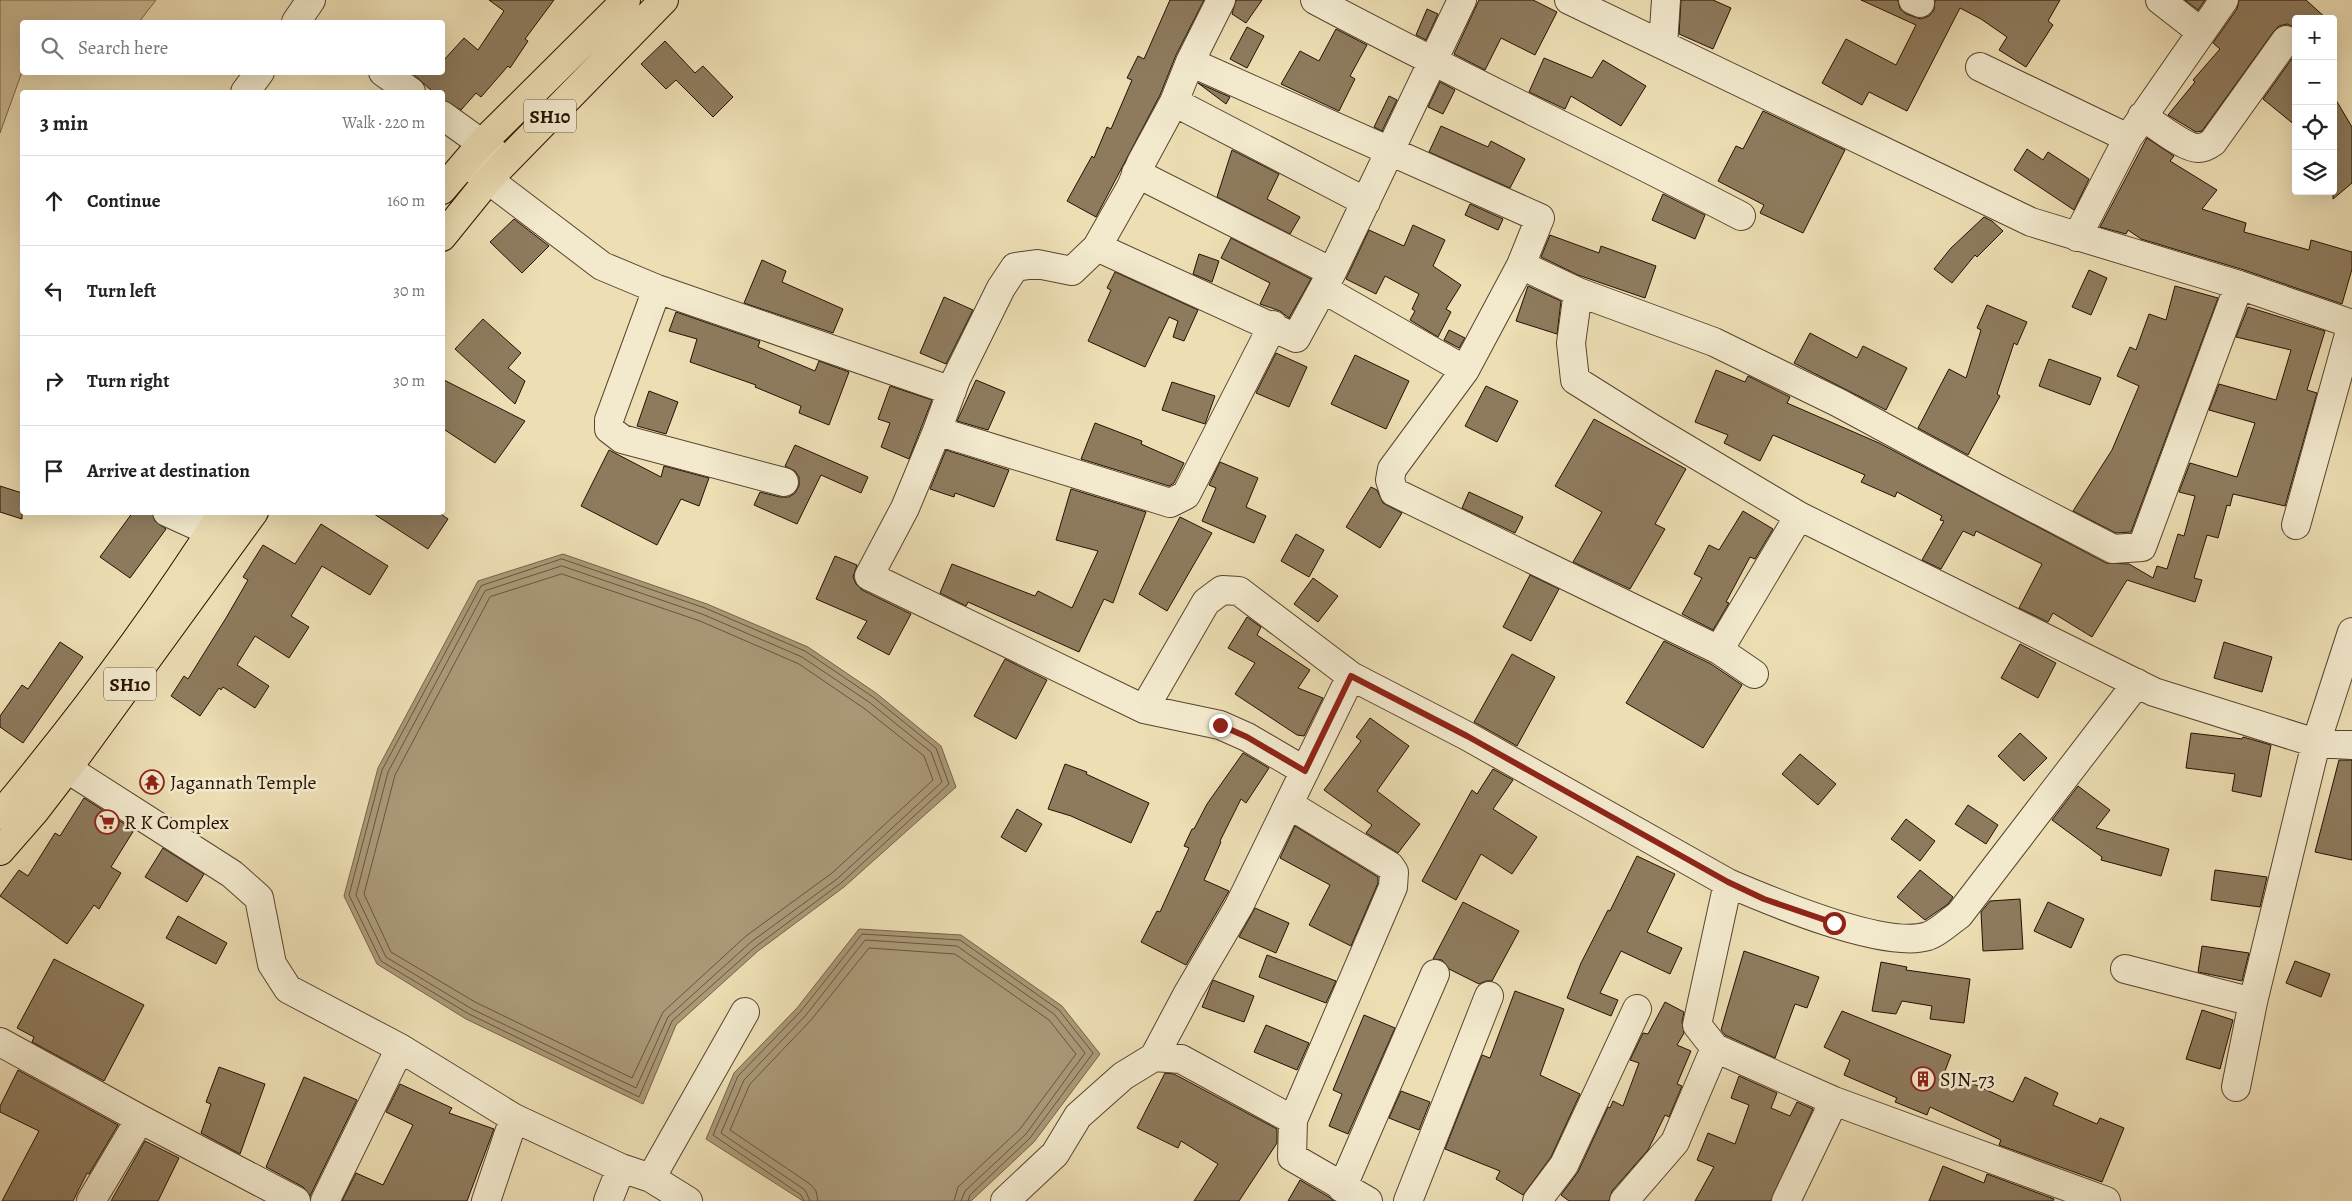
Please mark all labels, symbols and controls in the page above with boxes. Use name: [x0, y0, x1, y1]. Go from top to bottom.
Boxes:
map controls: [2292, 15, 2337, 195]
button: +: [2292, 15, 2337, 60]
search box: [20, 20, 445, 75]
icon: search: [38, 34, 66, 62]
text: Search here: [78, 35, 168, 61]
button: −: [2292, 60, 2337, 105]
road number: SH10: [524, 100, 576, 132]
button: locate: [2292, 105, 2337, 150]
text: 3 min: [40, 109, 88, 137]
text: Walk · 220 m: [342, 112, 425, 134]
button: layers: [2292, 150, 2337, 195]
icon: ahead: [40, 187, 68, 215]
text: Continue: [87, 188, 161, 214]
text: 160 m: [387, 190, 425, 212]
icon: left: [40, 277, 68, 305]
text: Turn left: [87, 278, 156, 304]
text: 30 m: [393, 280, 425, 302]
icon: right: [40, 367, 68, 395]
text: Turn right: [87, 368, 169, 394]
text: 30 m: [393, 370, 425, 392]
icon: arrive: [40, 457, 68, 485]
text: Arrive at destination: [87, 458, 250, 484]
road number: SH10: [104, 668, 156, 701]
route end: [1209, 714, 1232, 737]
temple icon: Jagannath Temple: [139, 769, 165, 795]
place label: Jagannath Temple: [170, 769, 317, 796]
supermarket icon: R K Complex: [94, 809, 120, 835]
place label: R K Complex: [124, 809, 229, 836]
route start: [1823, 912, 1846, 935]
building icon: SJN-73: [1910, 1066, 1936, 1092]
place label: SJN-73: [1940, 1066, 1995, 1093]

